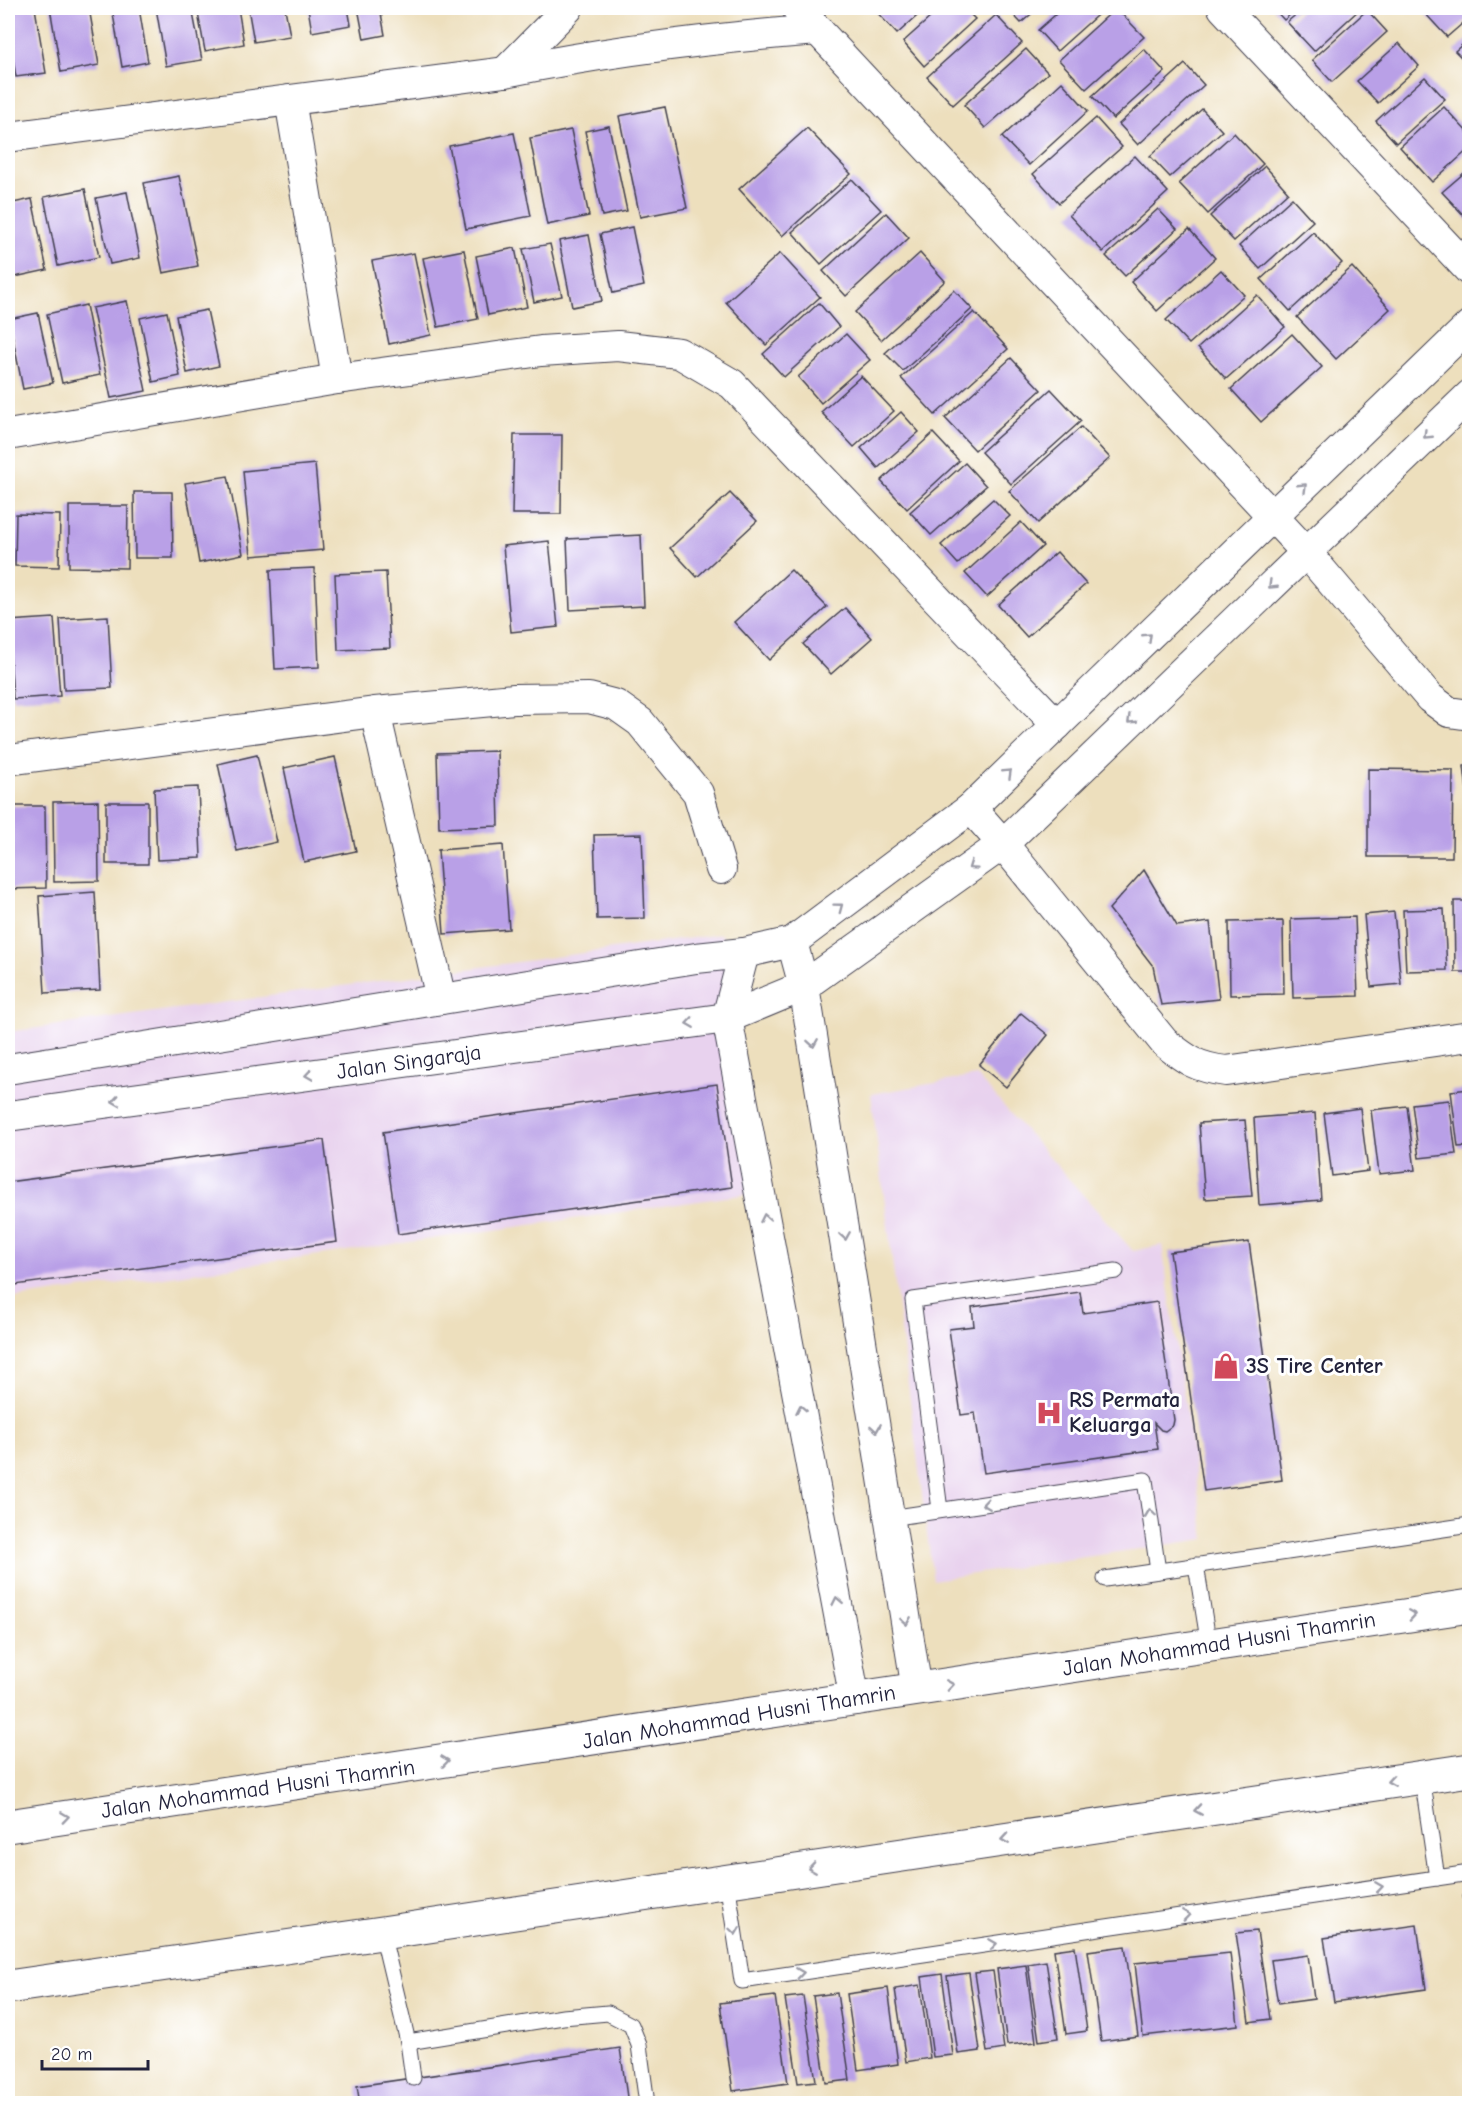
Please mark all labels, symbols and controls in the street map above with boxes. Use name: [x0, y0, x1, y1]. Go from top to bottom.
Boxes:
one-way arrow: [1424, 428, 1434, 439]
one-way arrow: [1295, 483, 1306, 494]
one-way arrow: [1268, 578, 1278, 589]
one-way arrow: [1141, 633, 1151, 644]
one-way arrow: [1128, 713, 1138, 724]
one-way arrow: [1000, 769, 1011, 780]
one-way arrow: [967, 858, 978, 869]
one-way arrow: [833, 904, 844, 915]
one-way arrow: [685, 1017, 694, 1029]
street label: Jalan Singaraja: [335, 1039, 483, 1085]
one-way arrow: [807, 1039, 819, 1048]
one-way arrow: [305, 1069, 314, 1081]
one-way arrow: [111, 1095, 121, 1107]
one-way arrow: [759, 1213, 772, 1223]
one-way arrow: [838, 1231, 850, 1241]
shop icon: 3S Tire Center: [1211, 1351, 1241, 1381]
place label: 3S Tire Center: [1246, 1353, 1383, 1379]
place label: RS Permata Keluarga: [1069, 1387, 1180, 1438]
hospital icon: RS Permata Keluarga: [1034, 1398, 1064, 1428]
one-way arrow: [795, 1405, 808, 1415]
one-way arrow: [869, 1424, 881, 1433]
one-way arrow: [981, 1497, 990, 1509]
one-way arrow: [1145, 1509, 1157, 1518]
one-way arrow: [831, 1596, 844, 1606]
street label: Jalan Mohammad Husni Thamrin: [1061, 1606, 1377, 1682]
one-way arrow: [1407, 1609, 1417, 1622]
one-way arrow: [900, 1616, 912, 1626]
street label: Jalan Mohammad Husni Thamrin: [581, 1679, 897, 1755]
one-way arrow: [945, 1680, 954, 1692]
street label: Jalan Mohammad Husni Thamrin: [99, 1754, 417, 1824]
one-way arrow: [441, 1755, 450, 1767]
one-way arrow: [1386, 1775, 1395, 1787]
one-way arrow: [1193, 1804, 1203, 1816]
one-way arrow: [61, 1812, 70, 1824]
one-way arrow: [1001, 1833, 1010, 1845]
one-way arrow: [808, 1862, 817, 1874]
one-way arrow: [1374, 1881, 1383, 1893]
one-way arrow: [1181, 1910, 1190, 1922]
one-way arrow: [728, 1926, 741, 1936]
one-way arrow: [988, 1939, 998, 1951]
one-way arrow: [795, 1967, 805, 1979]
scale bar: [42, 2033, 148, 2071]
text: 20 m: [51, 2044, 92, 2065]

